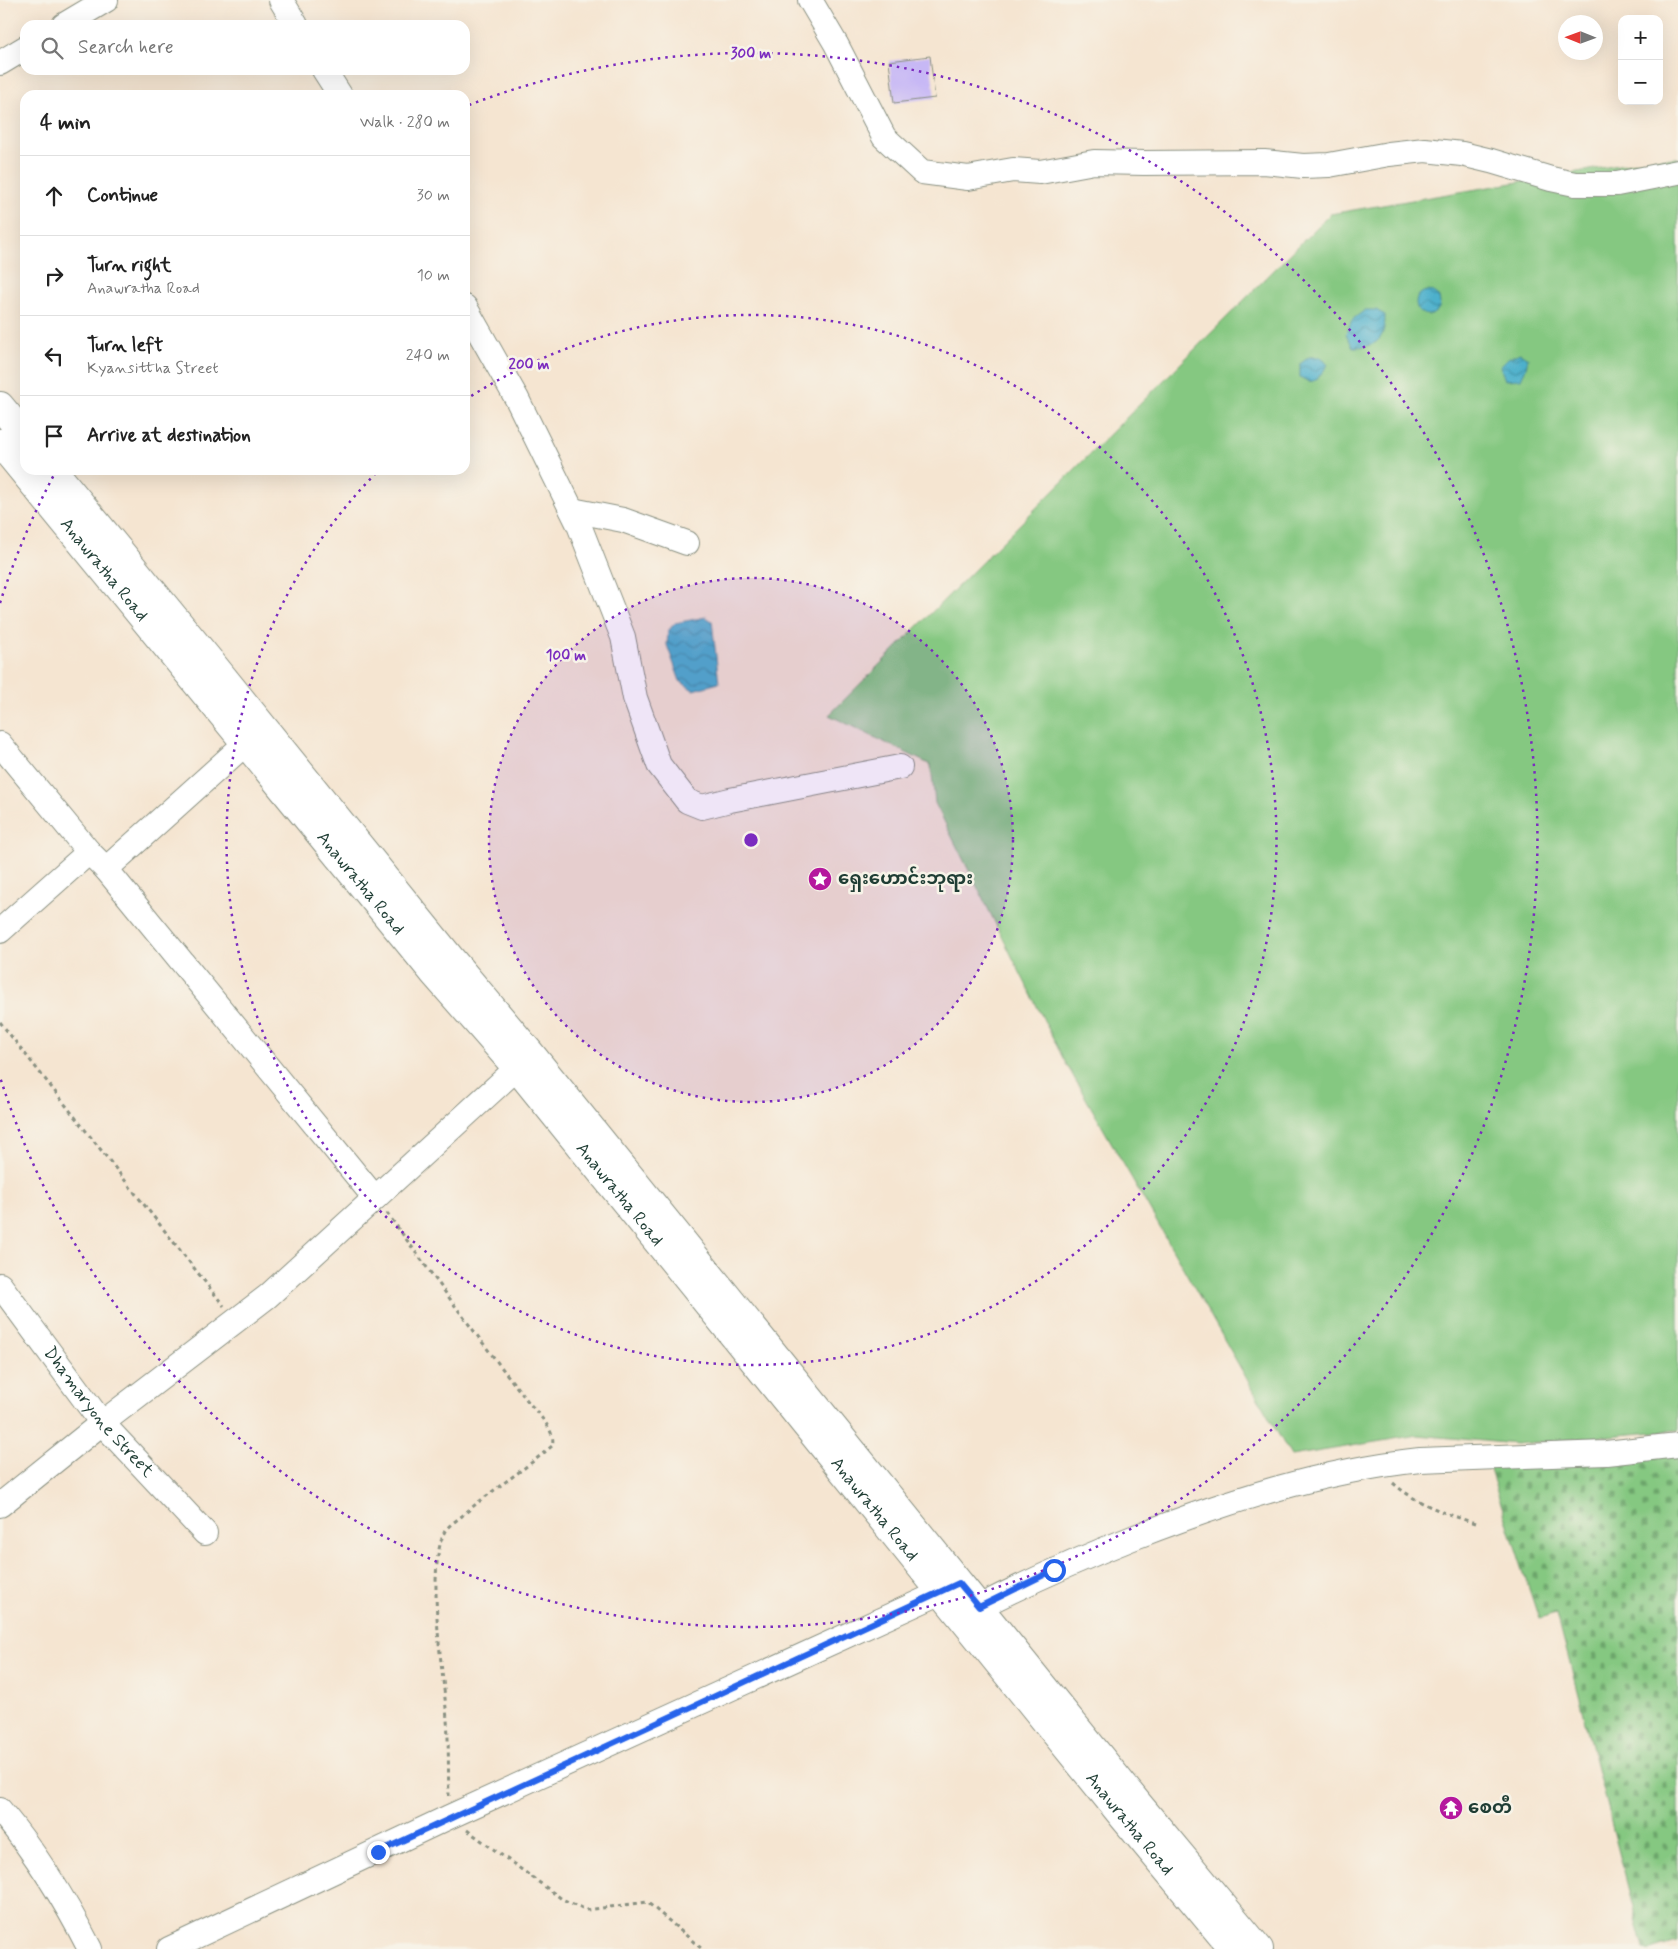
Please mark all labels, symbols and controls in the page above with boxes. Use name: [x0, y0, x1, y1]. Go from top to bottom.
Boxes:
north arrow: [1558, 15, 1603, 60]
map controls: [1618, 15, 1663, 105]
button: +: [1618, 15, 1663, 60]
search box: [20, 20, 470, 75]
icon: search: [38, 34, 66, 62]
text: Search here: [78, 35, 174, 60]
text: 300 m: [731, 44, 771, 64]
button: −: [1618, 60, 1663, 105]
text: 4 min: [40, 109, 91, 137]
text: Walk · 280 m: [360, 112, 450, 133]
icon: ahead: [40, 182, 68, 210]
text: Continue: [87, 183, 158, 208]
text: 30 m: [417, 185, 450, 206]
text: Turn right: [87, 253, 171, 278]
icon: right: [40, 262, 68, 290]
text: 10 m: [417, 265, 450, 286]
text: Anawratha Road: [87, 278, 200, 299]
text: Turn left: [87, 333, 163, 358]
icon: left: [40, 342, 68, 370]
text: 240 m: [406, 345, 450, 366]
text: 200 m: [509, 355, 550, 375]
text: Kyansittha Street: [87, 358, 218, 379]
icon: arrive: [40, 422, 68, 450]
text: Arrive at destination: [87, 423, 251, 448]
street label: Anawratha Road: [54, 513, 153, 627]
text: 100 m: [546, 646, 586, 666]
street label: Anawratha Road: [311, 827, 410, 940]
centre of rings: [742, 831, 760, 849]
place icon: ရှေးဟောင်းဘုရား: [807, 866, 833, 892]
place label: ရှေးဟောင်းဘုရား: [838, 866, 973, 892]
street label: Anawratha Road: [570, 1138, 669, 1252]
street label: Dhamaryone Street: [38, 1342, 159, 1483]
street label: Anawratha Road: [825, 1452, 924, 1566]
route start: [1043, 1559, 1066, 1582]
street label: Anawratha Road: [1080, 1767, 1179, 1881]
temple icon: စေတီ: [1438, 1795, 1464, 1821]
place label: စေတီ: [1468, 1795, 1512, 1820]
route end: [367, 1841, 390, 1864]

